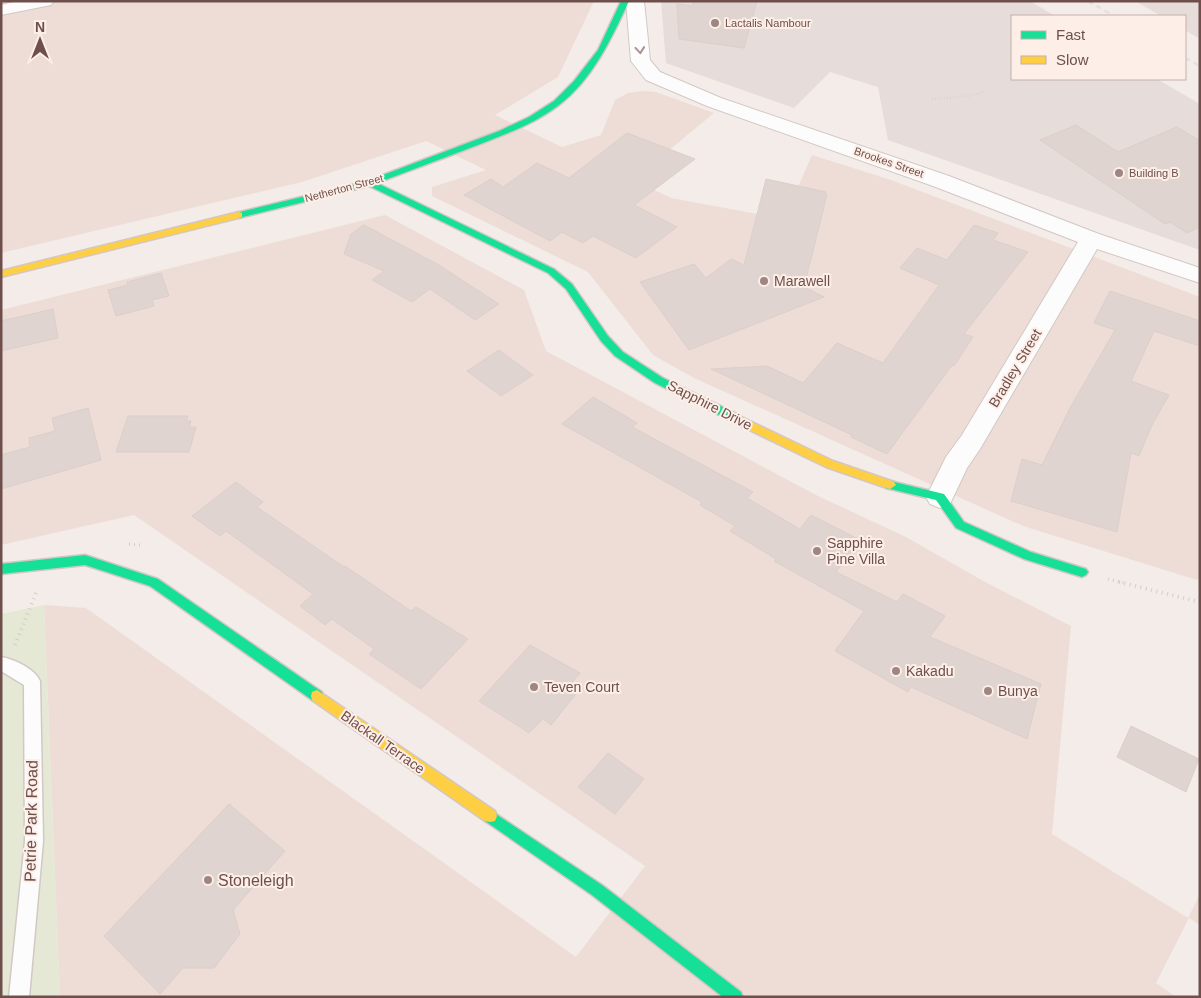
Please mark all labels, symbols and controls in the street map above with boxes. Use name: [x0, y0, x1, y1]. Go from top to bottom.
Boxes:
north arrow: [15, 15, 65, 65]
legend: [1011, 15, 1186, 80]
marker: Lactalis Nambour: [709, 17, 721, 29]
place label: Lactalis Nambour: [725, 17, 811, 29]
text: N: [35, 19, 45, 35]
text: Fast: [1056, 26, 1086, 43]
one-way arrow: [634, 46, 645, 54]
text: Slow: [1056, 51, 1089, 68]
street label: Brookes Street: [853, 144, 925, 180]
marker: Building B: [1113, 167, 1125, 179]
place label: Building B: [1129, 167, 1179, 179]
street label: Netherton Street: [303, 172, 385, 204]
place label: Marawell: [774, 273, 830, 289]
marker: Marawell: [758, 275, 770, 287]
street label: Bradley Street: [985, 326, 1045, 410]
street label: Sapphire Drive: [665, 377, 755, 433]
place label: Sapphire Pine Villa: [827, 535, 885, 567]
marker: Sapphire Pine Villa: [811, 545, 823, 557]
place label: Kakadu: [906, 663, 953, 679]
marker: Kakadu: [890, 665, 902, 677]
place label: Teven Court: [544, 679, 620, 695]
marker: Teven Court: [528, 681, 540, 693]
place label: Bunya: [998, 683, 1038, 699]
marker: Bunya: [982, 685, 994, 697]
street label: Blackall Terrace: [338, 707, 428, 777]
street label: Petrie Park Road: [21, 760, 41, 882]
place label: Stoneleigh: [218, 872, 294, 889]
marker: Stoneleigh: [202, 874, 214, 886]

